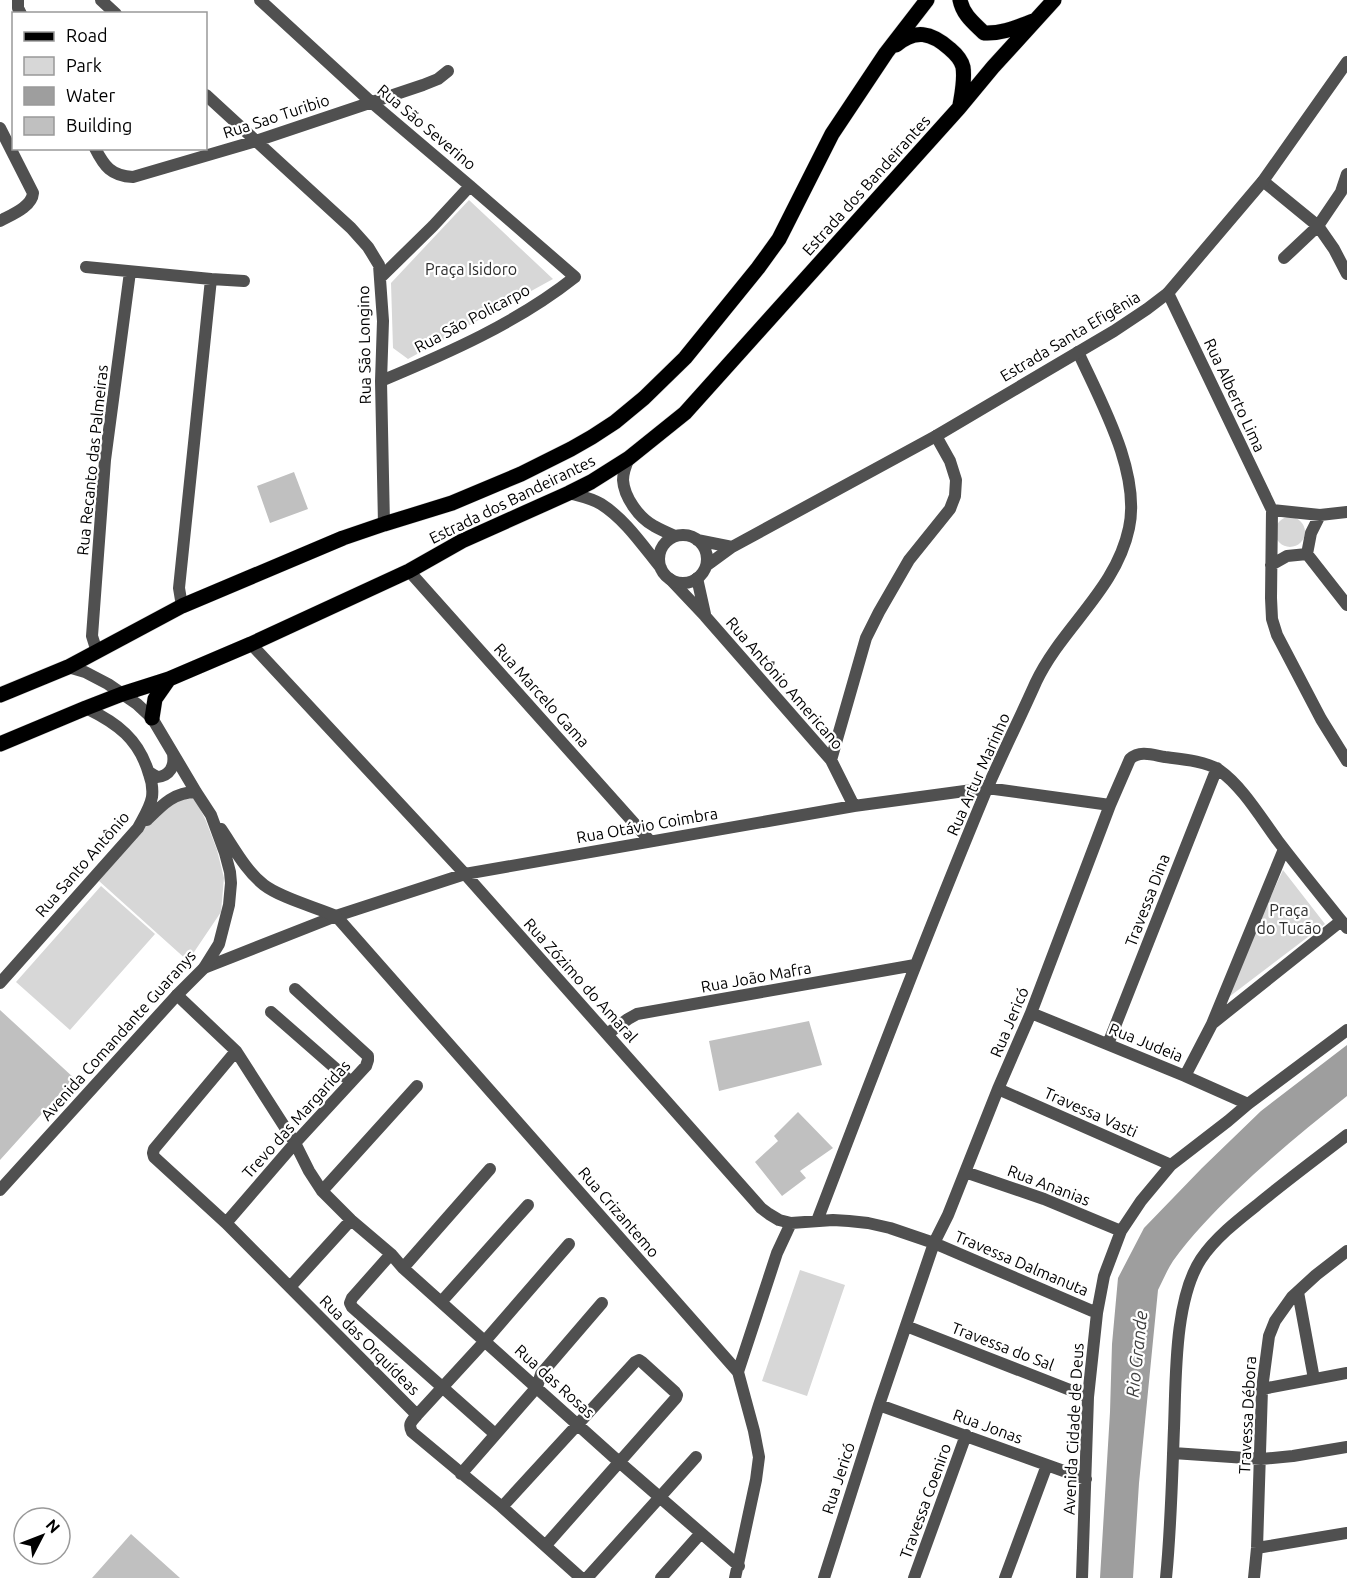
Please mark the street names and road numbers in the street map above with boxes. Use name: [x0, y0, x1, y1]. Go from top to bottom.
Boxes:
street label: Rua São Severino: [374, 81, 480, 173]
street label: Rua Sao Turibio: [221, 90, 331, 142]
street label: Estrada dos Bandeirantes: [798, 111, 934, 259]
street label: Rua São Policarpo: [411, 280, 533, 356]
street label: Rua São Longino: [354, 285, 374, 405]
street label: Estrada Santa Efigênia: [997, 287, 1143, 385]
street label: Rua Alberto Lima: [1201, 335, 1269, 455]
street label: Rua Recanto das Palmeiras: [73, 364, 111, 556]
street label: Estrada dos Bandeirantes: [426, 451, 598, 547]
street label: Rua Antônio Americano: [723, 613, 847, 753]
street label: Rua Marcelo Gama: [491, 639, 593, 751]
street label: Rua Artur Marinho: [943, 710, 1013, 838]
street label: Rua Otávio Coimbra: [575, 804, 719, 846]
street label: Rua Santo Antônio: [31, 808, 133, 920]
street label: Travessa Dina: [1121, 851, 1173, 949]
street label: Rua Zózimo do Amaral: [521, 914, 641, 1046]
street label: Avenida Comandante Guaranys: [37, 946, 199, 1124]
street label: Rua João Mafra: [699, 958, 813, 996]
street label: Rua Jericó: [986, 984, 1032, 1060]
street label: Rua Judeia: [1106, 1019, 1186, 1065]
street label: Trevo das Margaridas: [238, 1056, 354, 1182]
street label: Travessa Vasti: [1042, 1083, 1140, 1141]
street label: Rua Ananias: [1005, 1161, 1093, 1209]
street label: Rua Crizantemo: [575, 1163, 663, 1261]
street label: Travessa Dalmanuta: [952, 1227, 1092, 1299]
street label: Rua das Orquídeas: [316, 1291, 424, 1399]
street label: Travessa do Sal: [949, 1318, 1057, 1374]
street label: Rua das Rosas: [512, 1341, 598, 1421]
street label: Avenida Cidade de Deus: [1060, 1342, 1086, 1515]
street label: Travessa Débora: [1235, 1356, 1259, 1474]
street label: Rua Jonas: [951, 1405, 1025, 1447]
street label: Rua Jericó: [818, 1440, 858, 1516]
street label: Travessa Coeniro: [896, 1441, 954, 1561]

